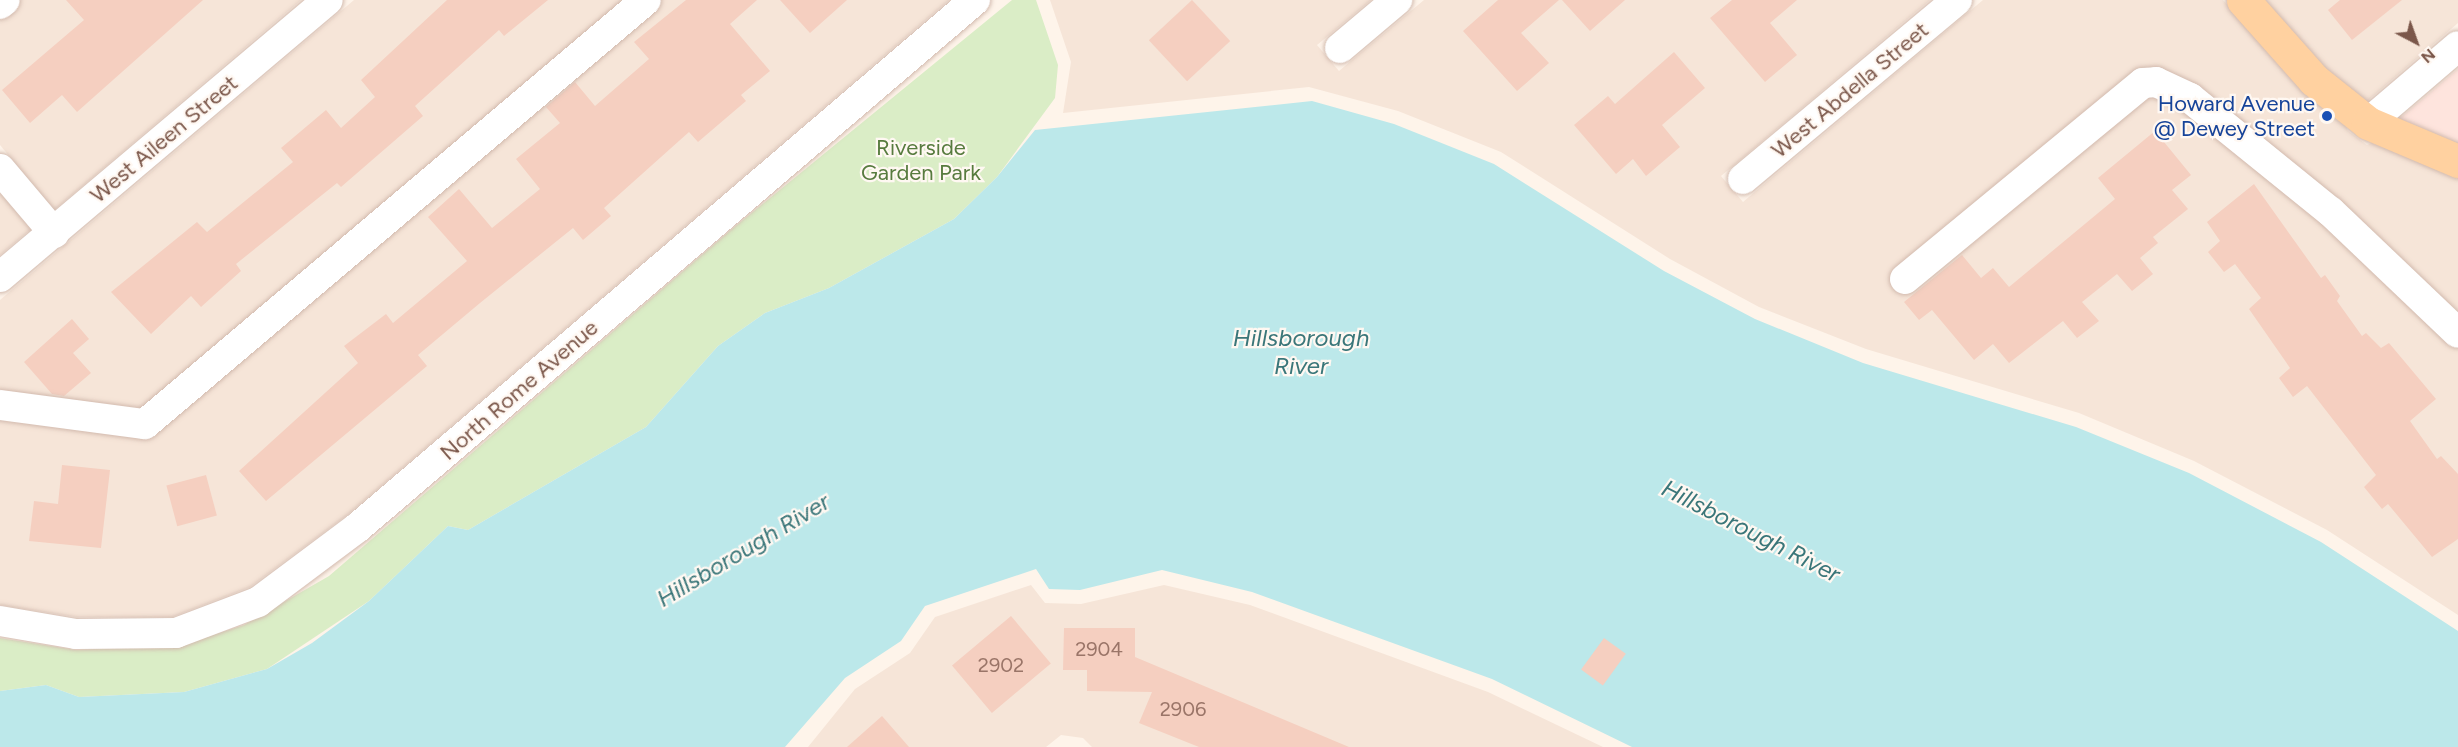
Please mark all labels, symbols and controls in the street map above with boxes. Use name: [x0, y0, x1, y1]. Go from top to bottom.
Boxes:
north arrow: [2386, 12, 2446, 72]
street label: West Abdella Street: [1766, 17, 1934, 163]
text: N: [2417, 45, 2439, 67]
street label: West Aileen Street: [85, 70, 243, 208]
place label: Howard Avenue @ Dewey Street: [2154, 90, 2315, 142]
marker: Howard Avenue @ Dewey Street: [2320, 109, 2334, 123]
park label: Riverside Garden Park: [861, 134, 981, 186]
street label: North Rome Avenue: [435, 314, 603, 466]
water label: Hillsborough River: [1233, 324, 1369, 380]
water label: Hillsborough River: [1657, 474, 1845, 588]
water label: Hillsborough River: [651, 487, 835, 613]
house number: 2904: [1075, 637, 1123, 661]
house number: 2902: [978, 653, 1024, 677]
house number: 2906: [1160, 697, 1206, 721]

